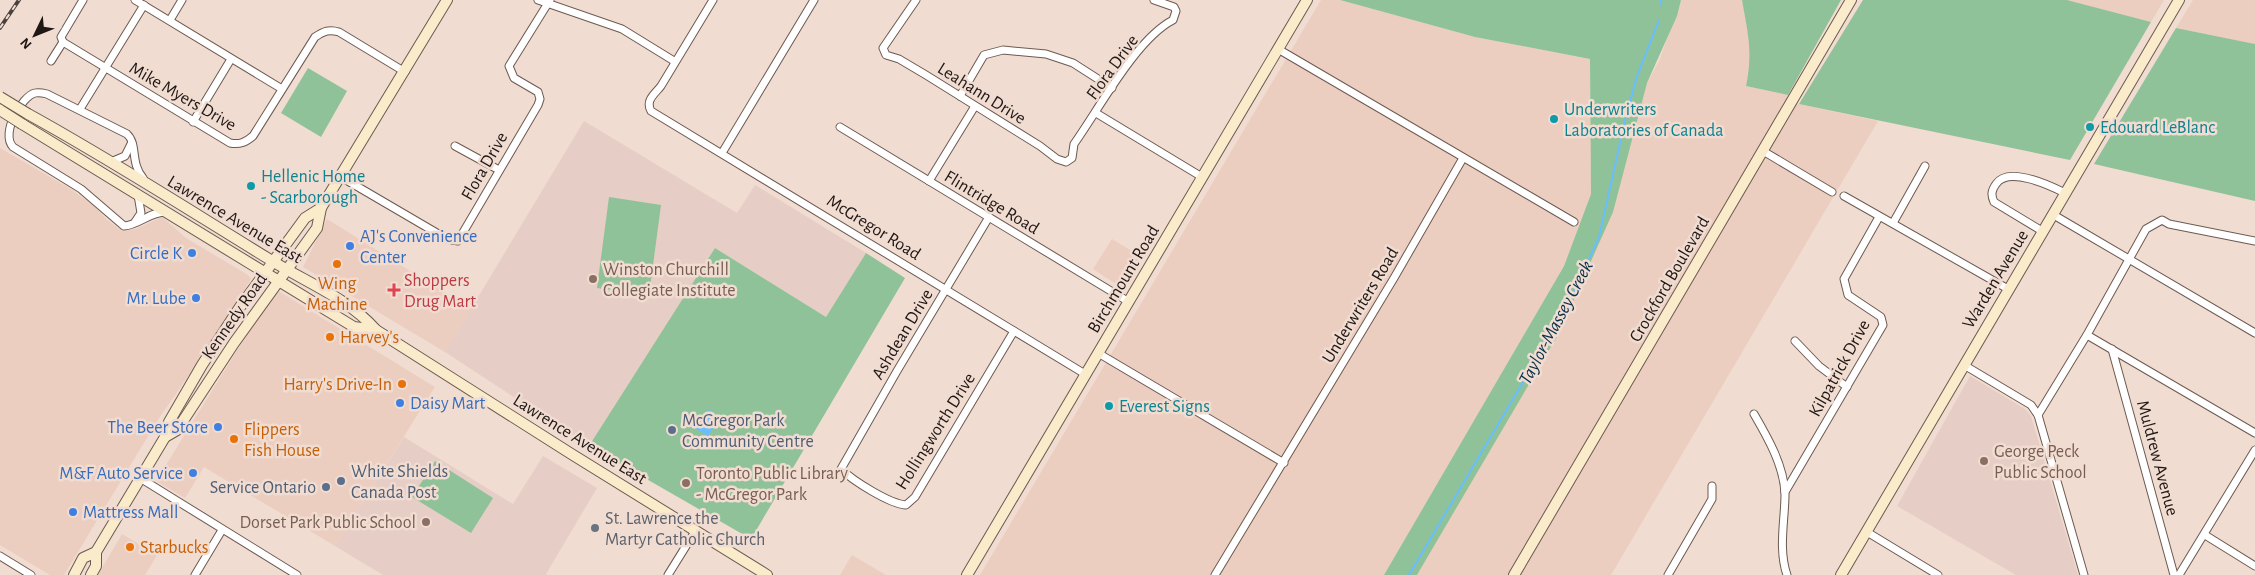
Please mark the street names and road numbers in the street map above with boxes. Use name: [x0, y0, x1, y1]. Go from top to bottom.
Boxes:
street label: Flora Drive: [1083, 32, 1142, 103]
street label: Mike Myers Drive: [126, 59, 239, 135]
street label: Leahann Drive: [934, 60, 1029, 128]
street label: Flora Drive: [458, 129, 511, 204]
street label: Flintridge Road: [941, 168, 1042, 238]
street label: Lawrence Avenue East: [164, 173, 305, 267]
street label: McGregor Road: [823, 192, 924, 264]
street label: Crockford Boulevard: [1627, 214, 1713, 345]
street label: Birchmount Road: [1085, 223, 1163, 336]
street label: Warden Avenue: [1959, 227, 2032, 332]
street label: Underwriters Road: [1319, 245, 1402, 366]
street label: Kennedy Road: [199, 270, 271, 363]
street label: Ashdean Drive: [869, 286, 937, 383]
street label: Kilpatrick Drive: [1806, 317, 1874, 420]
street label: Hollingworth Drive: [893, 370, 979, 493]
street label: Lawrence Avenue East: [510, 391, 650, 488]
street label: Muldrew Avenue: [2133, 399, 2181, 518]

